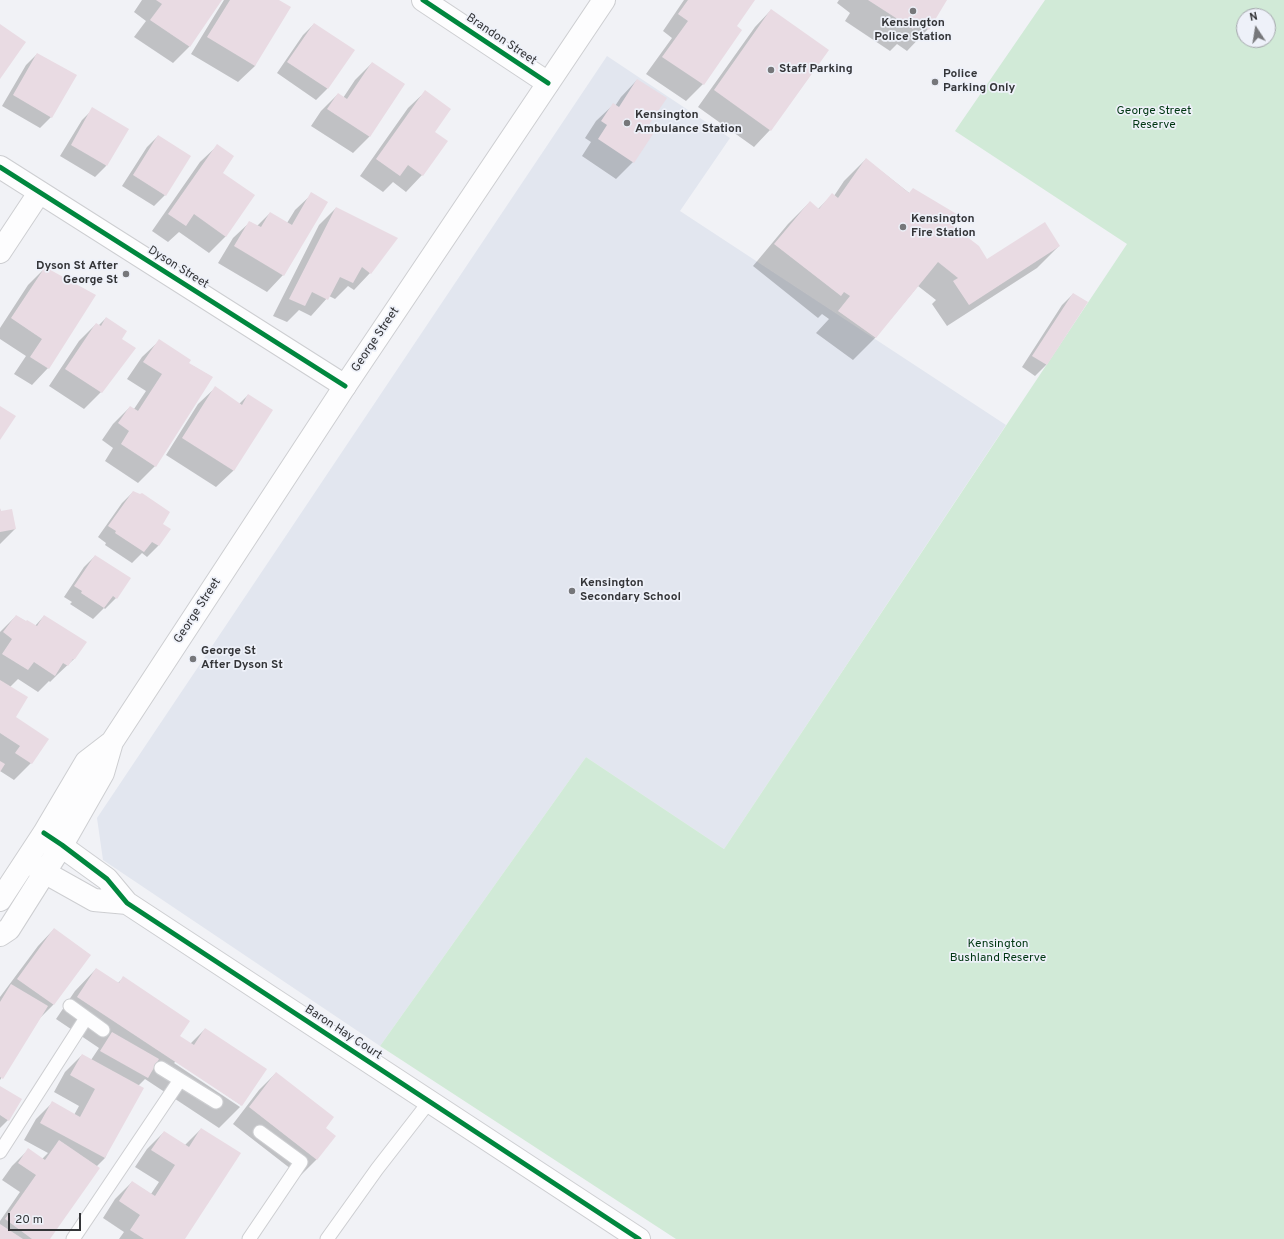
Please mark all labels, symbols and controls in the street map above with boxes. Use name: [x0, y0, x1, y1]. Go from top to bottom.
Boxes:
marker: Kensington Police Station: [908, 6, 918, 16]
north arrow: [1236, 8, 1276, 48]
text: N: [1248, 10, 1259, 25]
street label: Brandon Street: [463, 11, 539, 69]
place label: Kensington Police Station: [874, 17, 952, 45]
place label: Staff Parking: [779, 63, 853, 77]
marker: Staff Parking: [766, 65, 776, 75]
place label: Police Parking Only: [943, 68, 1015, 96]
marker: Police Parking Only: [930, 77, 940, 87]
park label: George Street Reserve: [1117, 105, 1191, 133]
place label: Kensington Ambulance Station: [635, 109, 742, 137]
marker: Kensington Ambulance Station: [622, 118, 632, 128]
place label: Kensington Fire Station: [911, 213, 976, 241]
marker: Kensington Fire Station: [898, 222, 908, 232]
street label: Dyson Street: [145, 244, 211, 292]
place label: Dyson St After George St: [36, 260, 118, 288]
marker: Dyson St After George St: [121, 269, 131, 279]
street label: George Street: [349, 305, 403, 375]
street label: George Street: [172, 576, 224, 646]
place label: Kensington Secondary School: [580, 577, 681, 605]
marker: Kensington Secondary School: [567, 586, 577, 596]
place label: George St After Dyson St: [201, 645, 283, 673]
marker: George St After Dyson St: [188, 654, 198, 664]
park label: Kensington Bushland Reserve: [950, 938, 1046, 966]
street label: Baron Hay Court: [302, 1003, 384, 1063]
scale bar: [10, 1205, 83, 1231]
text: 20 m: [15, 1212, 43, 1228]

